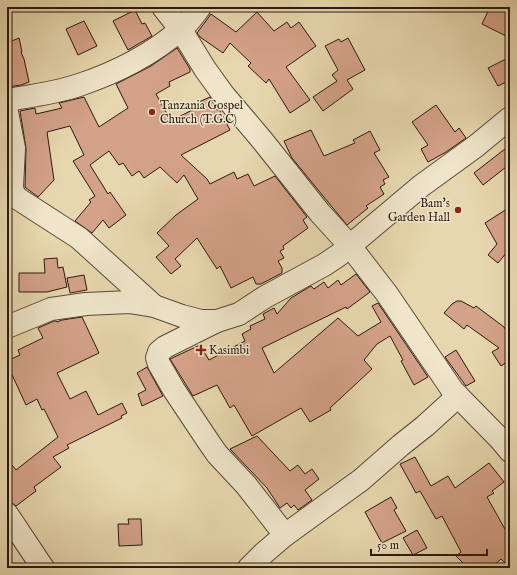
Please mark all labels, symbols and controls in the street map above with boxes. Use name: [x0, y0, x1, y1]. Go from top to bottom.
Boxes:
place label: Tanzania Gospel Church (T.G.C): [160, 98, 244, 127]
marker: Tanzania Gospel Church (T.G.C): [147, 107, 157, 117]
place label: Bam's Garden Hall: [388, 196, 451, 225]
marker: Bam's Garden Hall: [453, 205, 463, 215]
place label: Kasimbi: [209, 343, 249, 358]
marker: Kasimbi: [196, 345, 206, 355]
scale bar: [371, 531, 487, 557]
text: 50 m: [377, 538, 399, 553]

